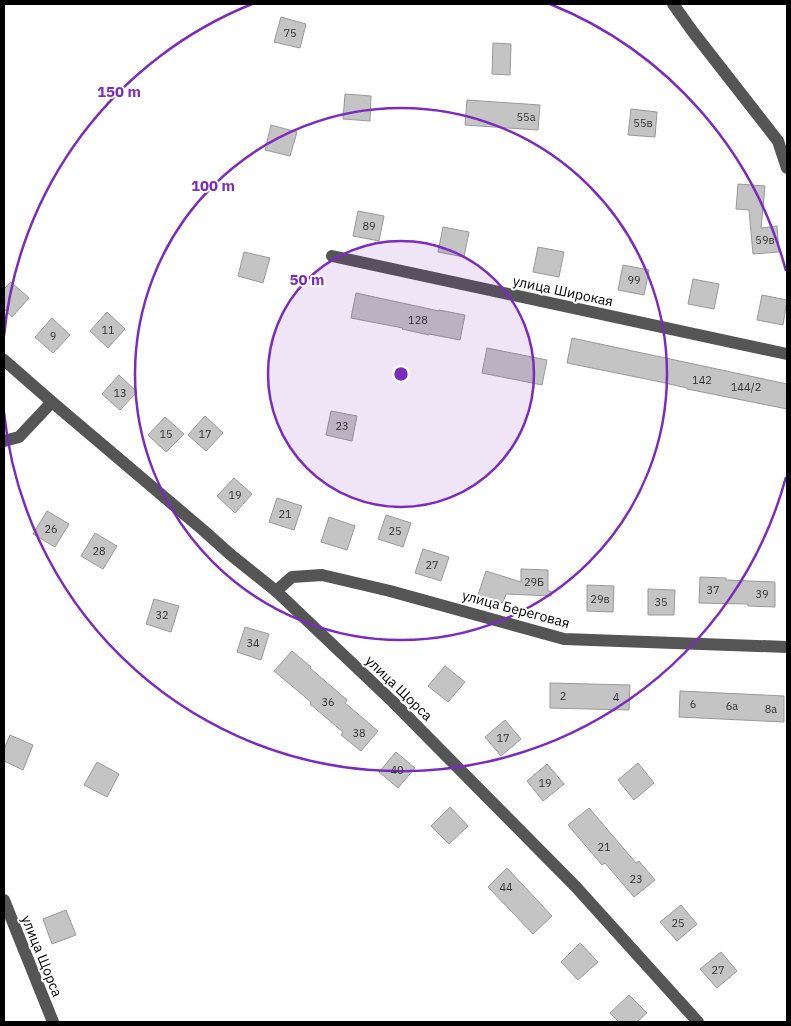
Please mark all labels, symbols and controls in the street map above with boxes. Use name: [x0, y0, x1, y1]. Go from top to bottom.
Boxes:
house number: 75: [283, 26, 297, 40]
text: 150 m: [97, 82, 141, 101]
house number: 55а: [516, 110, 536, 124]
house number: 55в: [633, 116, 653, 130]
text: 100 m: [191, 176, 235, 195]
house number: 89: [362, 219, 376, 233]
house number: 59в: [755, 233, 775, 247]
text: 50 m: [290, 270, 324, 289]
street label: улица Широкая: [511, 272, 615, 310]
house number: 99: [627, 273, 641, 287]
house number: 128: [408, 313, 428, 327]
house number: 11: [101, 323, 115, 337]
house number: 9: [50, 329, 56, 343]
centre of rings: [392, 365, 410, 383]
house number: 142: [692, 373, 712, 387]
house number: 144/2: [731, 380, 761, 394]
house number: 13: [113, 386, 127, 400]
house number: 23: [335, 419, 349, 433]
house number: 15: [159, 427, 173, 441]
house number: 17: [198, 427, 212, 441]
house number: 19: [228, 488, 242, 502]
house number: 21: [278, 507, 292, 521]
house number: 26: [44, 522, 58, 536]
house number: 25: [388, 524, 402, 538]
house number: 28: [92, 544, 106, 558]
house number: 27: [425, 558, 439, 572]
house number: 29Б: [524, 575, 544, 589]
house number: 37: [706, 583, 720, 597]
street label: улица Береговая: [460, 586, 572, 632]
house number: 39: [755, 587, 769, 601]
house number: 29в: [590, 592, 610, 606]
house number: 35: [654, 595, 668, 609]
house number: 32: [155, 608, 169, 622]
house number: 34: [246, 636, 260, 650]
street label: улица Щорса: [362, 652, 437, 725]
house number: 2: [560, 689, 566, 703]
house number: 4: [613, 690, 620, 704]
house number: 36: [321, 695, 335, 709]
house number: 6: [690, 697, 696, 711]
house number: 6а: [726, 699, 738, 713]
house number: 8а: [765, 702, 777, 716]
house number: 38: [352, 726, 366, 740]
house number: 17: [496, 731, 510, 745]
house number: 40: [390, 763, 404, 777]
house number: 19: [538, 776, 552, 790]
house number: 21: [597, 840, 611, 854]
house number: 23: [629, 872, 643, 886]
house number: 44: [499, 880, 513, 894]
street label: улица Щорса: [17, 913, 67, 1000]
house number: 25: [671, 916, 685, 930]
house number: 27: [711, 963, 725, 977]

